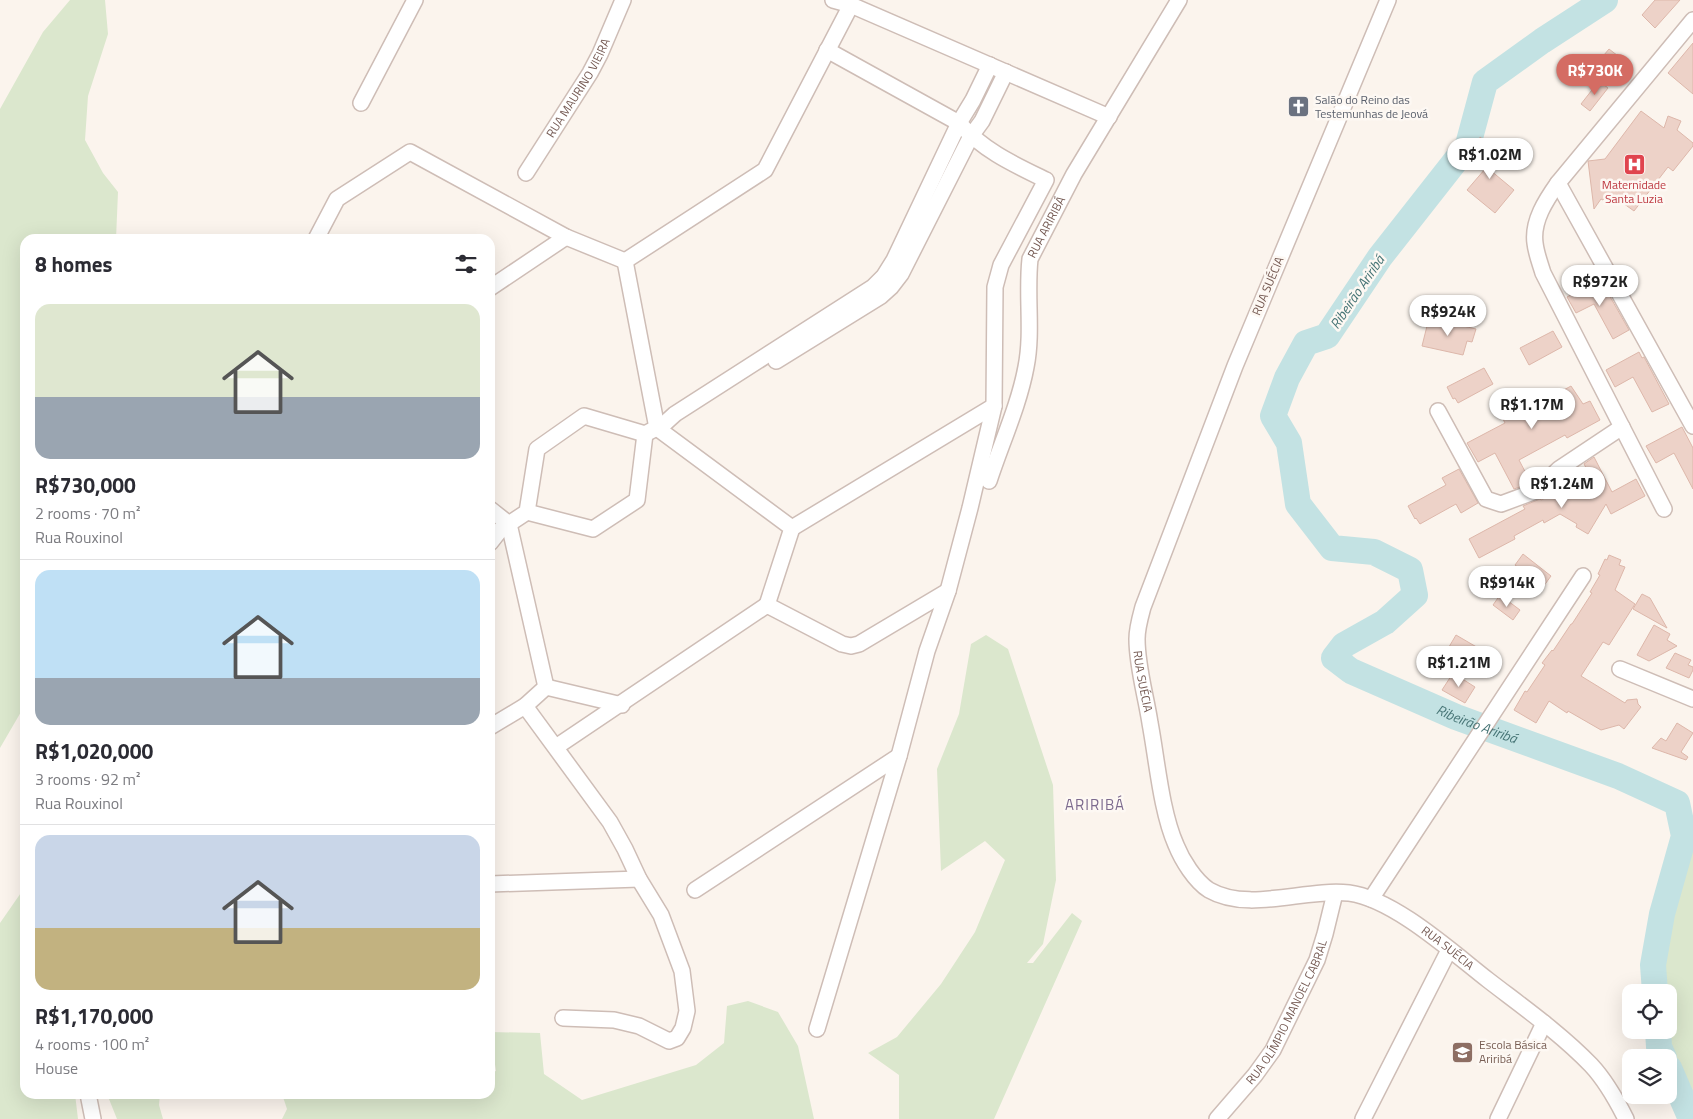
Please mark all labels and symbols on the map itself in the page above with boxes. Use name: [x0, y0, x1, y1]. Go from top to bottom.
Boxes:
street label: RUA MAURINO VIEIRA: [541, 35, 615, 141]
pin: R$730K: [1554, 54, 1636, 96]
place label: Salão do Reino das Testemunhas de Jeová: [1315, 90, 1428, 123]
church icon: Salão do Reino das Testemunhas de Jeová: [1287, 95, 1311, 119]
pin: R$1.02M: [1444, 138, 1536, 180]
hospital icon: Maternidade Santa Luzia: [1622, 152, 1646, 176]
place label: Maternidade Santa Luzia: [1602, 175, 1666, 208]
street label: RUA ARIRIBÁ: [1022, 193, 1070, 261]
water label: Ribeirão Ariribá: [1324, 250, 1390, 333]
street label: RUA SUÉCIA: [1247, 253, 1288, 318]
pin: R$972K: [1559, 264, 1641, 307]
pin: R$924K: [1407, 294, 1489, 337]
pin: R$1.17M: [1486, 388, 1578, 430]
pin: R$1.24M: [1516, 466, 1608, 509]
pin: R$914K: [1466, 566, 1548, 608]
pin: R$1.21M: [1413, 646, 1505, 688]
street label: RUA SUÉCIA: [1128, 650, 1158, 714]
water label: Ribeirão Ariribá: [1433, 699, 1521, 749]
district label: ARIRIBÁ: [1065, 793, 1125, 816]
street label: RUA SUÉCIA: [1418, 921, 1478, 974]
street label: RUA OLÍMPIO MANOEL CABRAL: [1241, 937, 1332, 1089]
place label: Escola Básica Ariribá: [1479, 1035, 1547, 1068]
school or university icon: Escola Básica Ariribá: [1451, 1040, 1475, 1064]

